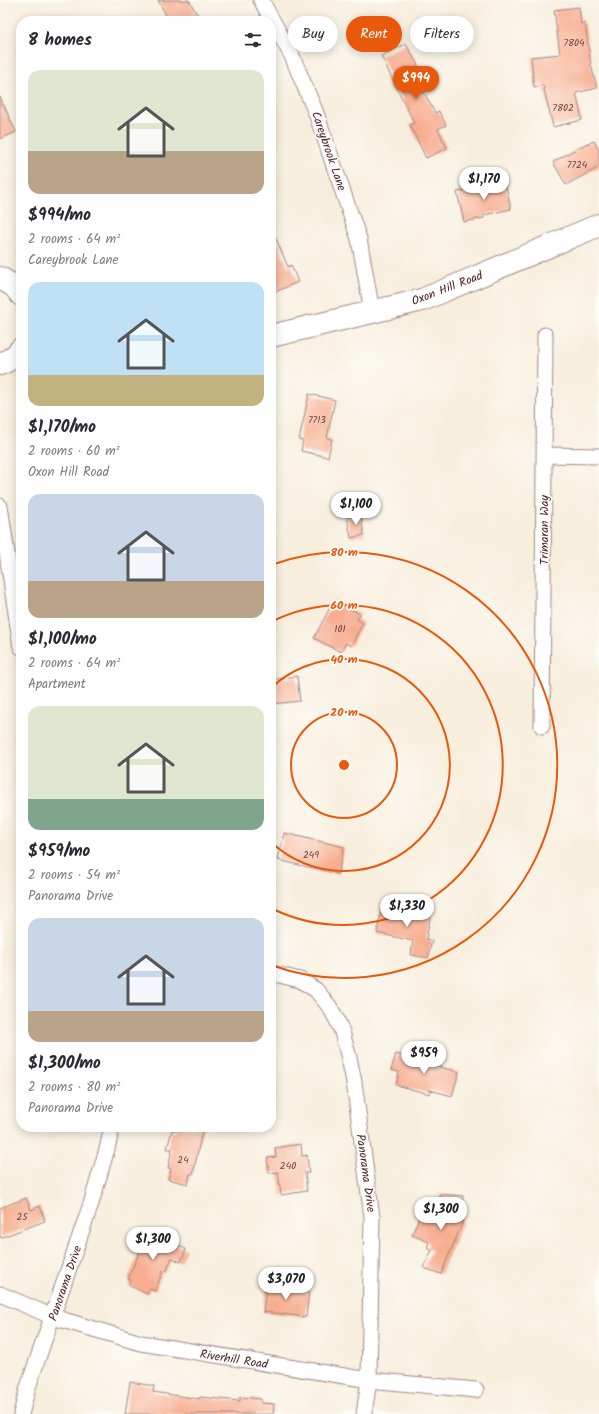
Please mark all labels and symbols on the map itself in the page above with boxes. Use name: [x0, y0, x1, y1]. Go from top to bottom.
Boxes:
house number: 7804: [563, 35, 585, 51]
pin: $994: [392, 66, 440, 100]
house number: 7802: [552, 100, 574, 116]
street label: Careybrook Lane: [306, 109, 351, 194]
house number: 7724: [567, 157, 588, 173]
pin: $1,170: [451, 167, 517, 201]
street label: Oxon Hill Road: [409, 266, 486, 311]
house number: 7713: [308, 412, 326, 428]
pin: $1,100: [323, 492, 389, 526]
street label: Trimaran Way: [535, 495, 554, 565]
text: 80 m: [330, 543, 358, 562]
text: 60 m: [330, 596, 358, 615]
house number: 101: [334, 621, 346, 637]
text: 40 m: [330, 650, 358, 669]
text: 20 m: [330, 703, 358, 722]
centre of rings: [337, 758, 351, 772]
house number: 249: [303, 847, 319, 863]
pin: $1,330: [374, 894, 440, 928]
pin: $959: [400, 1041, 448, 1075]
street label: Panorama Drive: [351, 1133, 380, 1214]
house number: 24: [177, 1152, 189, 1168]
house number: 240: [280, 1158, 296, 1174]
pin: $1,300: [408, 1197, 474, 1231]
house number: 25: [16, 1209, 28, 1225]
pin: $1,300: [120, 1227, 186, 1261]
street label: Panorama Drive: [44, 1242, 87, 1323]
pin: $3,070: [253, 1267, 319, 1301]
street label: Riverhill Road: [199, 1345, 270, 1374]

